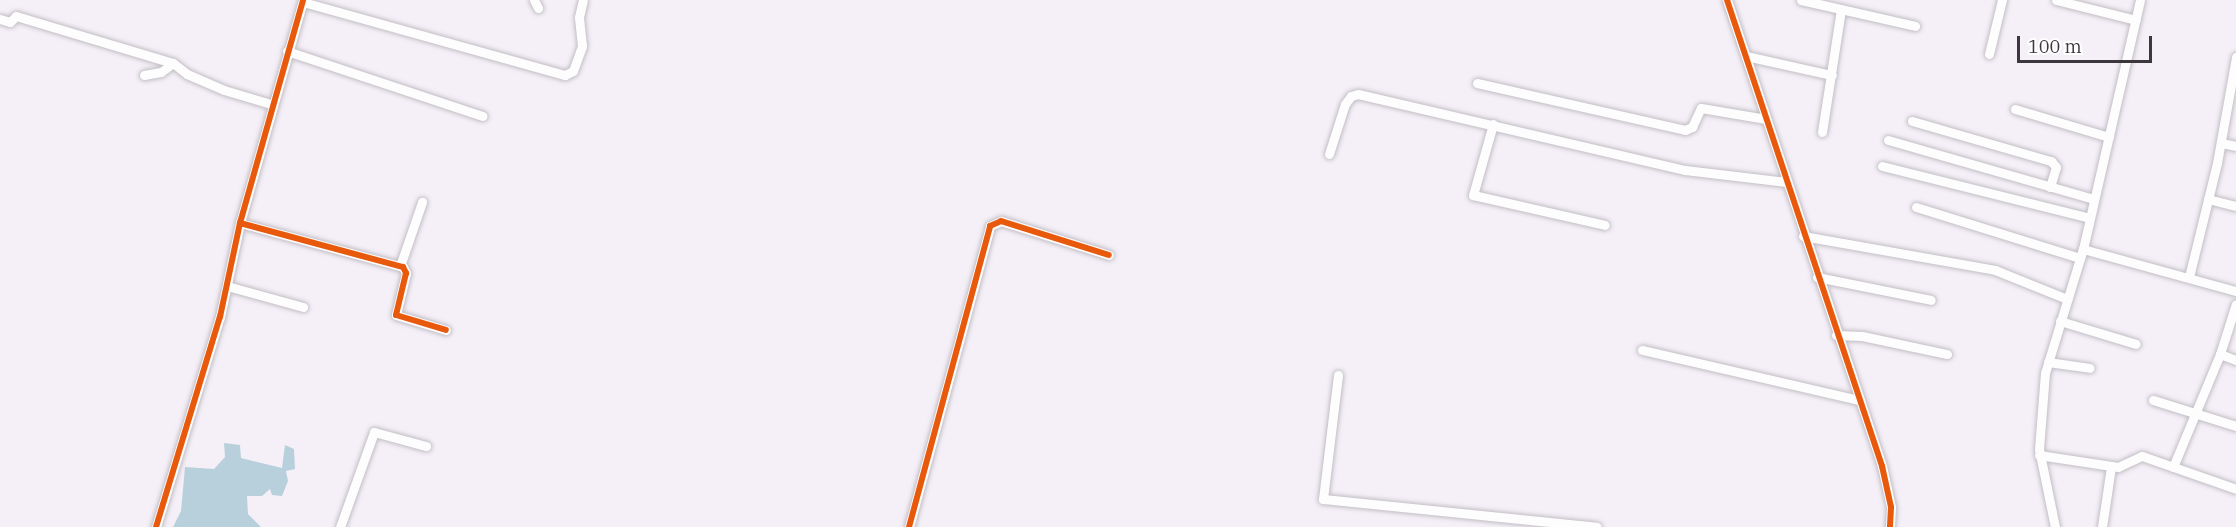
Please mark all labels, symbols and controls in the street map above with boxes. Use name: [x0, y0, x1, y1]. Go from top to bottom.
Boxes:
scale bar: [2020, 24, 2155, 62]
text: 100 m: [2028, 35, 2082, 58]

